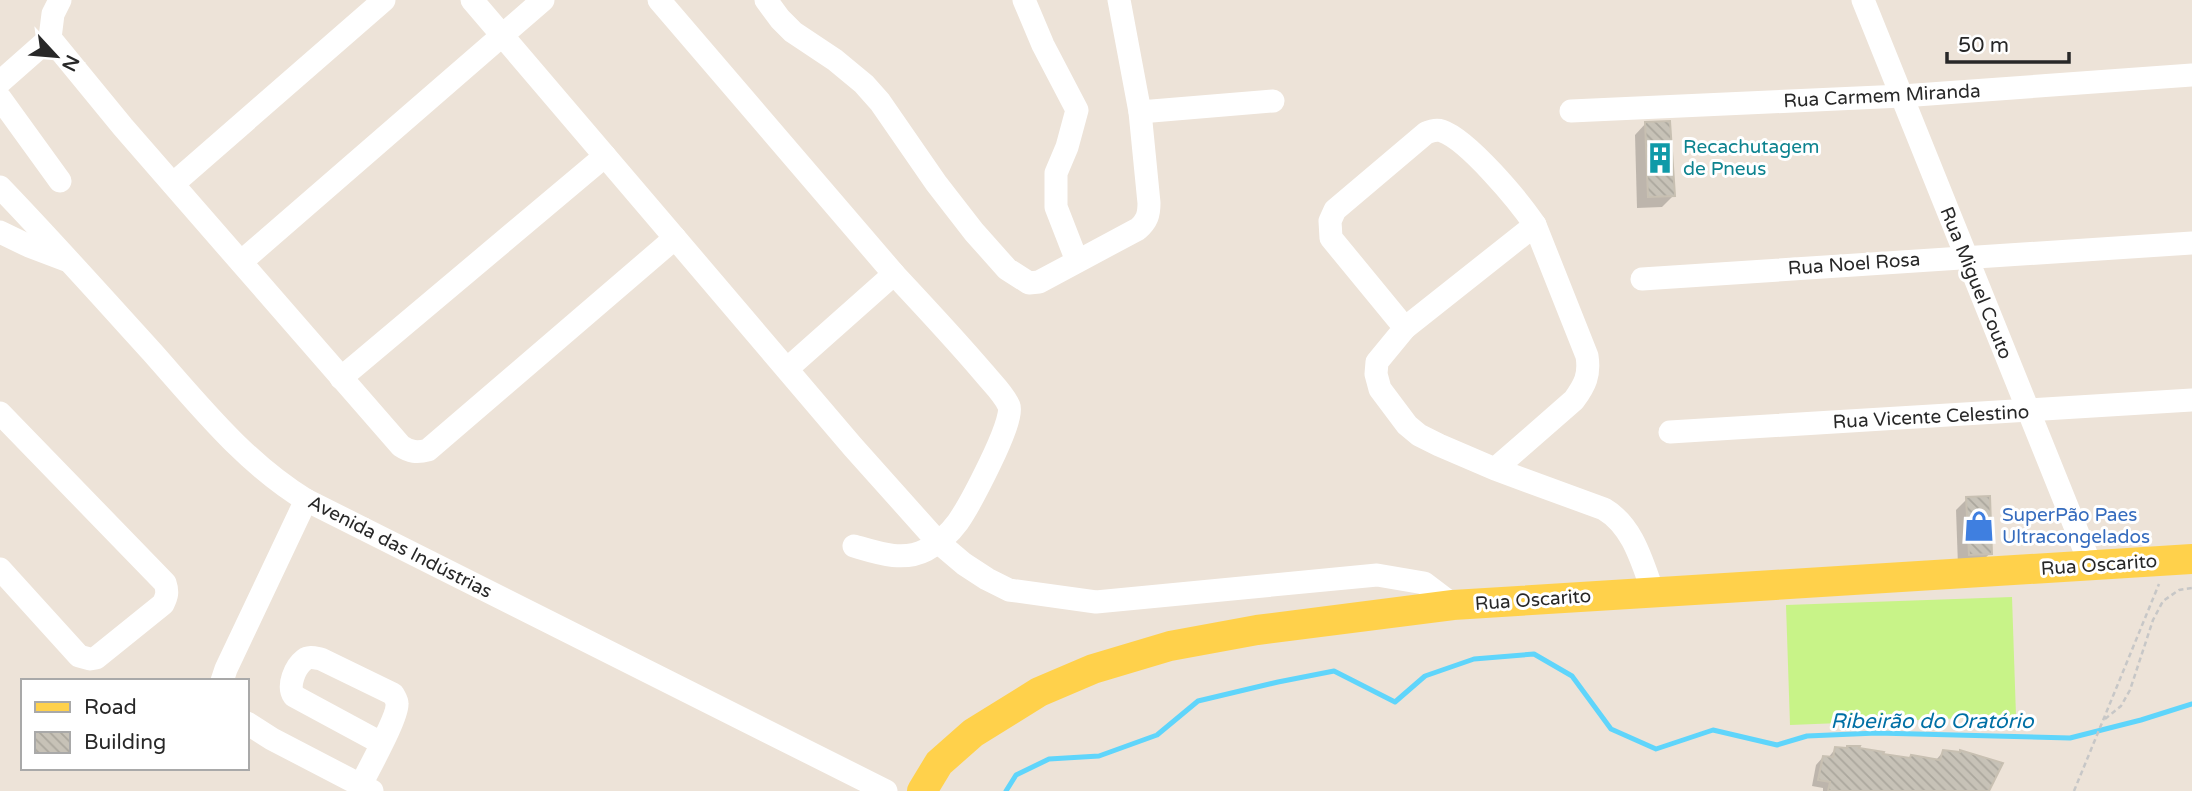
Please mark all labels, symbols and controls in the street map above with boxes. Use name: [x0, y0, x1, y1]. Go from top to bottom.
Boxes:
north arrow: [21, 21, 91, 91]
scale bar: [1947, 21, 2070, 65]
text: 50 m: [1958, 33, 2009, 58]
text: N: [57, 51, 84, 75]
street label: Rua Carmem Miranda: [1783, 80, 1981, 112]
place label: Recachutagem de Pneus: [1683, 136, 1819, 180]
building icon: Recachutagem de Pneus: [1643, 141, 1677, 175]
street label: Rua Miguel Couto: [1935, 204, 2017, 362]
street label: Rua Noel Rosa: [1787, 248, 1921, 280]
street label: Rua Vicente Celestino: [1832, 401, 2030, 433]
street label: Avenida das Indústrias: [304, 491, 496, 603]
place label: SuperPão Paes Ultracongelados: [2002, 504, 2150, 548]
shop icon: SuperPão Paes Ultracongelados: [1962, 509, 1996, 543]
street label: Rua Oscarito: [2040, 550, 2158, 580]
street label: Rua Oscarito: [1474, 585, 1592, 615]
legend: [21, 679, 248, 770]
text: Road: [84, 695, 137, 720]
water label: Ribeirão do Oratório: [1830, 709, 2035, 734]
text: Building: [84, 730, 166, 755]

